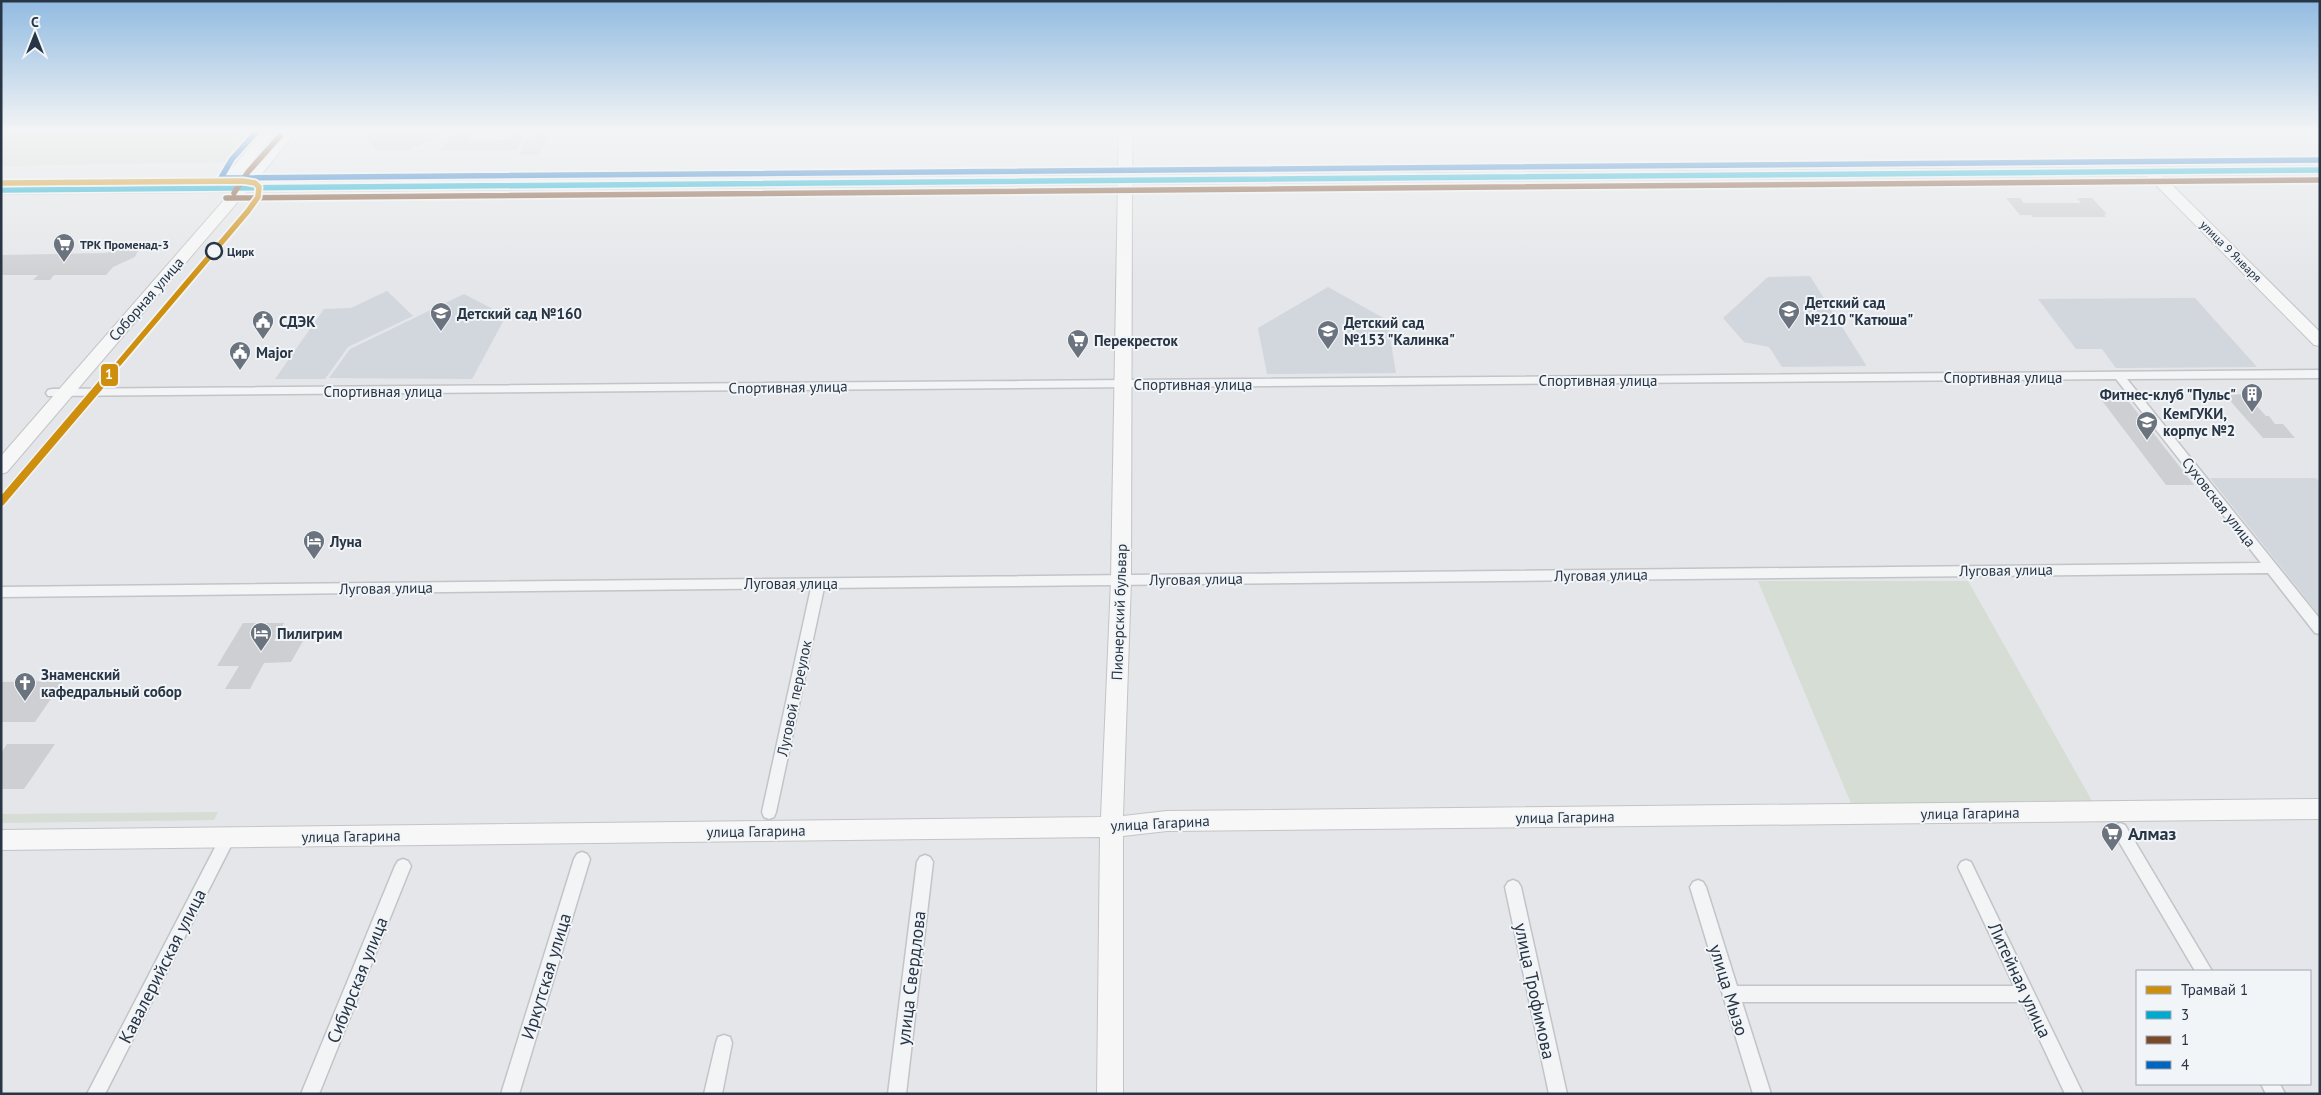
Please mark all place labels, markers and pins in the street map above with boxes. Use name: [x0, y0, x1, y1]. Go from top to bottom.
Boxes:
supermarket icon: ТРК Променад-3: [52, 232, 76, 263]
place label: ТРК Променад-3: [80, 237, 169, 252]
marker: Цирк: [205, 242, 223, 260]
place label: Цирк: [227, 244, 254, 259]
place label: Детский сад №210 "Катюша": [1805, 293, 1913, 329]
school or university icon: Детский сад №210 "Катюша": [1777, 299, 1801, 330]
school or university icon: Детский сад №160: [429, 301, 453, 332]
place label: Детский сад №160: [457, 304, 582, 323]
public building icon: СДЭК: [251, 309, 275, 340]
place label: СДЭК: [279, 312, 316, 331]
place label: Детский сад №153 "Калинка": [1344, 313, 1455, 349]
school or university icon: Детский сад №153 "Калинка": [1316, 319, 1340, 350]
supermarket icon: Перекресток: [1066, 328, 1090, 359]
place label: Перекресток: [1094, 331, 1179, 350]
public building icon: Major: [228, 340, 252, 371]
place label: Major: [256, 343, 294, 362]
building icon: Фитнес-клуб "Пульс": [2240, 382, 2264, 413]
place label: Фитнес-клуб "Пульс": [2100, 385, 2236, 404]
place label: КемГУКИ, корпус №2: [2163, 404, 2235, 440]
school or university icon: КемГУКИ, корпус №2: [2135, 410, 2159, 441]
hotel icon: Луна: [302, 529, 326, 560]
place label: Луна: [329, 532, 362, 551]
hotel icon: Пилигрим: [249, 621, 273, 652]
place label: Пилигрим: [277, 624, 343, 643]
place label: Знаменский кафедральный собор: [41, 665, 182, 701]
church icon: Знаменский кафедральный собор: [13, 671, 37, 702]
supermarket icon: Алмаз: [2100, 821, 2124, 852]
place label: Алмаз: [2128, 822, 2177, 845]

